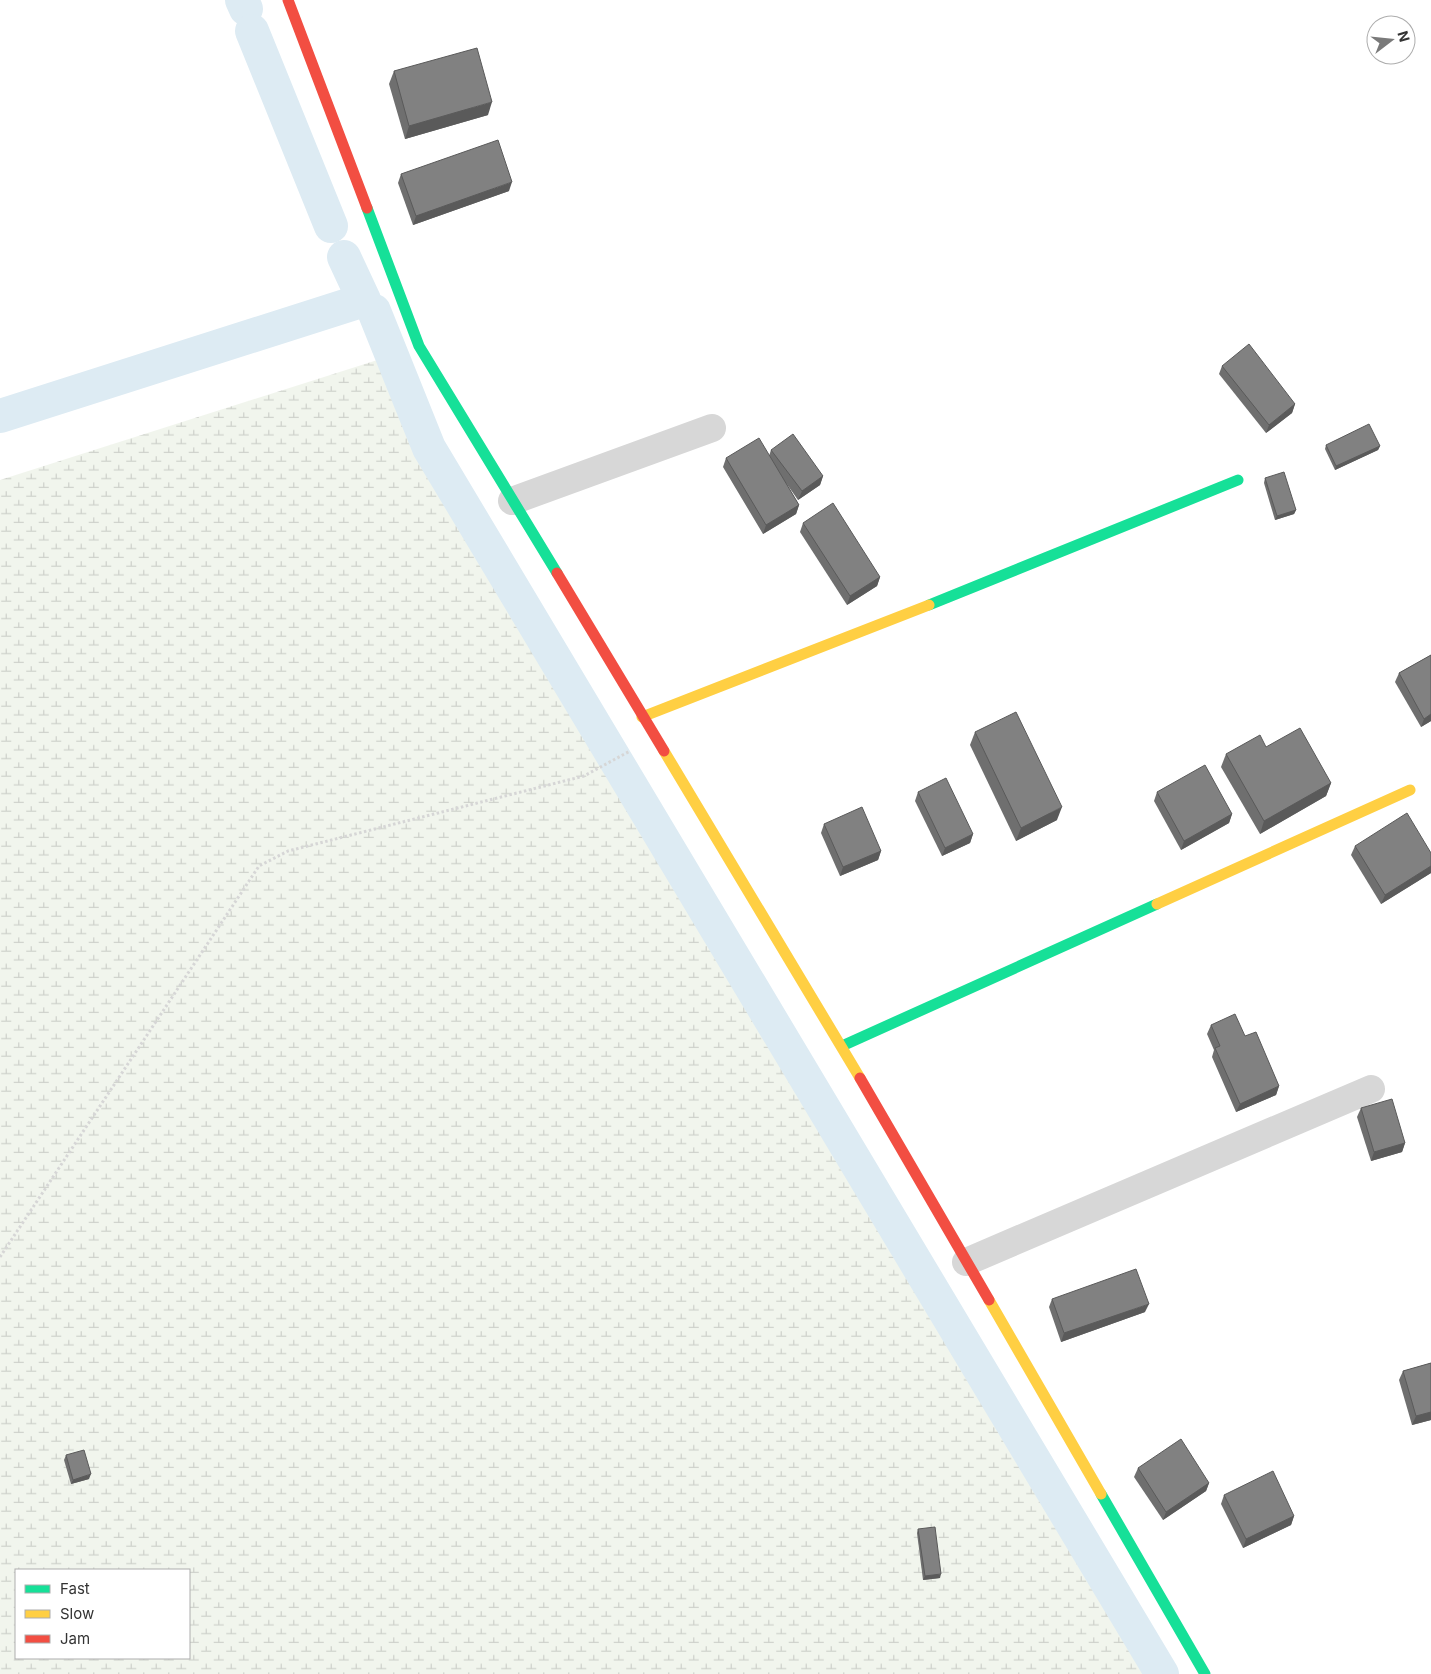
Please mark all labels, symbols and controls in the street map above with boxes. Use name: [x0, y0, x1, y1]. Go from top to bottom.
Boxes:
north arrow: [1366, 15, 1416, 65]
text: N: [1394, 29, 1414, 44]
legend: [15, 1569, 190, 1659]
text: Fast: [60, 1579, 90, 1598]
text: Slow: [60, 1604, 94, 1623]
text: Jam: [60, 1629, 90, 1648]

